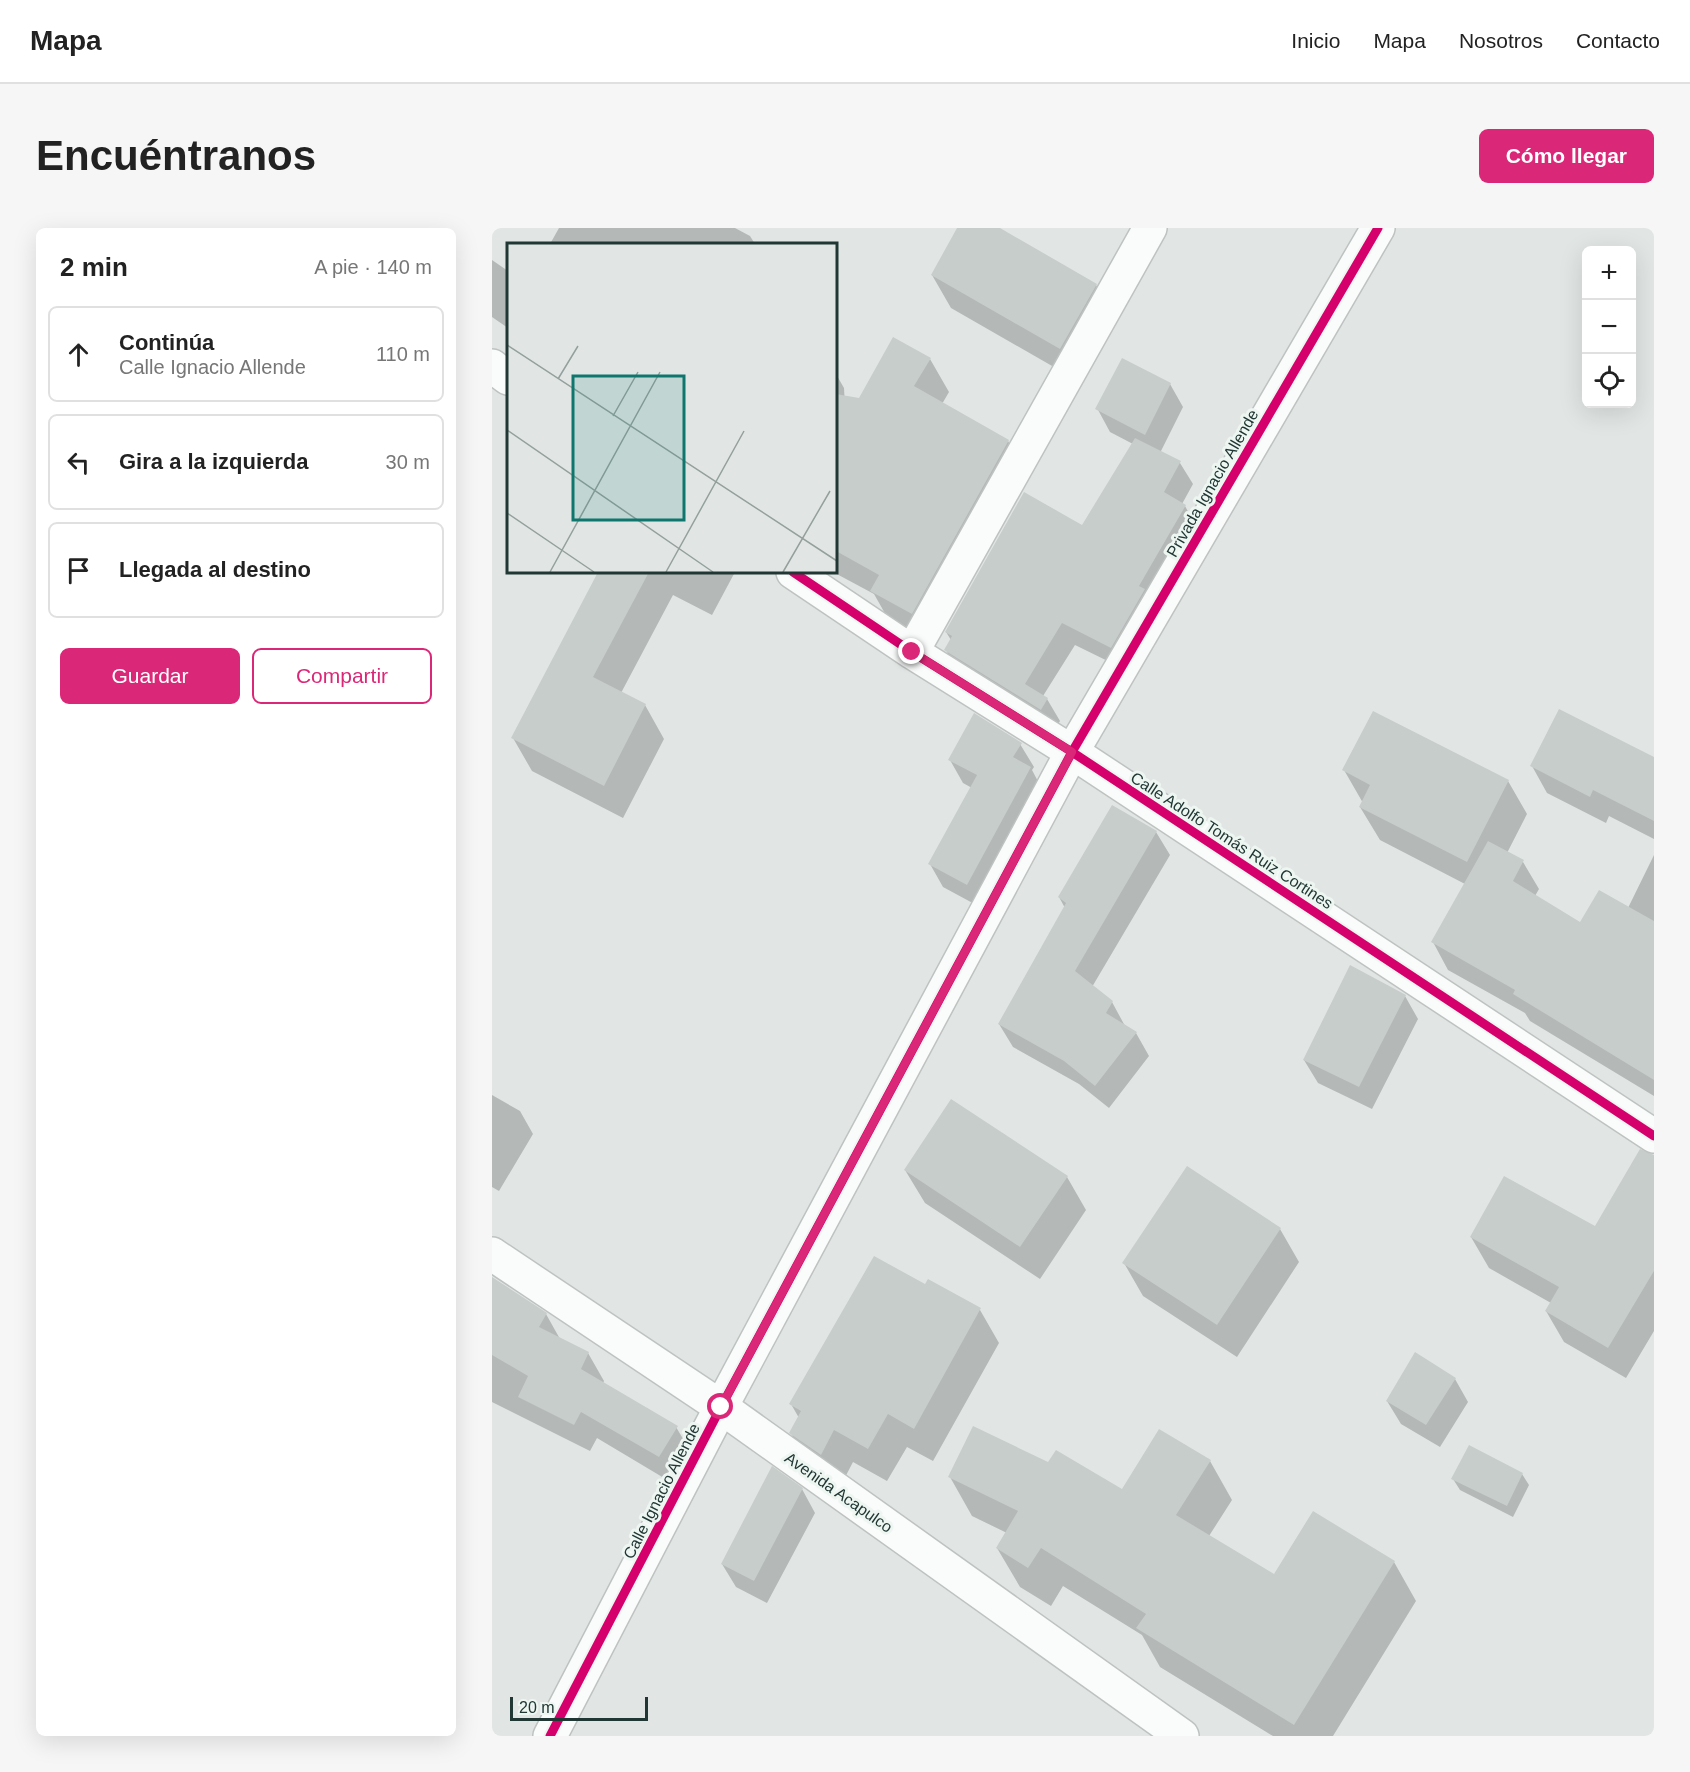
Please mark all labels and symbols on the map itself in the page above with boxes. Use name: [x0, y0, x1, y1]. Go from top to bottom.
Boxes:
inset map: [507, 243, 837, 573]
street label: Privada Ignacio Allende: [1163, 407, 1262, 560]
route end: [898, 638, 924, 664]
street label: Calle Adolfo Tomás Ruiz Cortines: [1128, 769, 1336, 912]
route start: [707, 1393, 733, 1419]
street label: Calle Ignacio Allende: [620, 1421, 703, 1562]
street label: Avenida Acapulco: [782, 1449, 896, 1536]
scale bar: [510, 1694, 648, 1722]

